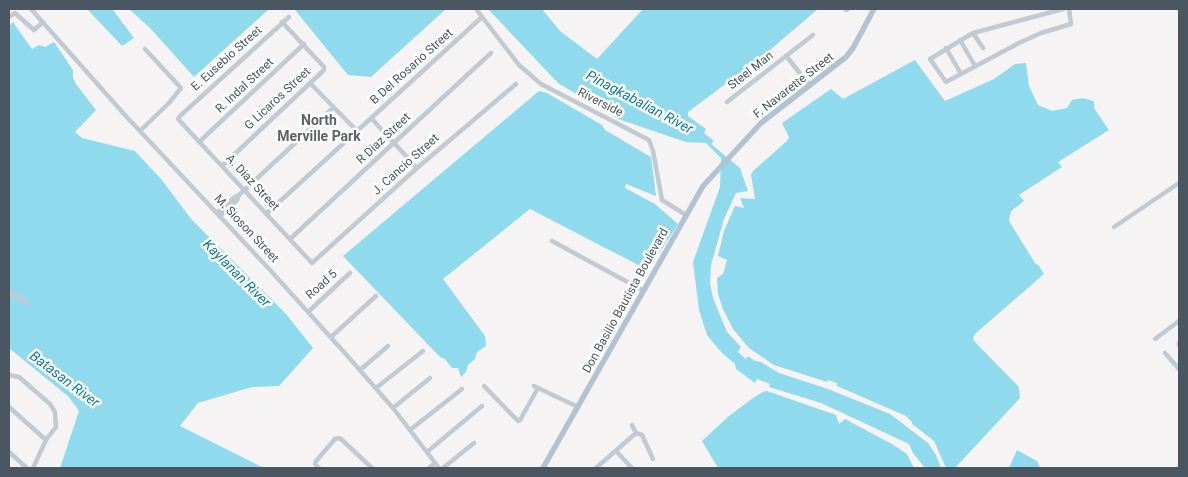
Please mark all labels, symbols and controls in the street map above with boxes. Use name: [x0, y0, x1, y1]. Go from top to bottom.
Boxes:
street label: E. Eusebio Street: [189, 24, 265, 94]
street label: B Del Rosario Street: [368, 26, 456, 108]
street label: Steel Man: [726, 49, 776, 93]
street label: F. Navarette Street: [751, 50, 837, 122]
street label: R. Indal Street: [213, 55, 277, 117]
street label: G Licaros Street: [242, 65, 314, 133]
water label: Pinagkabalian River: [583, 68, 695, 138]
street label: Riverside: [575, 86, 625, 120]
street label: R Diaz Street: [354, 110, 414, 168]
district label: North Merville Park: [277, 113, 361, 146]
street label: J. Cancio Street: [370, 131, 442, 199]
street label: A. Diaz Street: [222, 152, 282, 214]
street label: M. Sioson Street: [211, 192, 281, 266]
street label: Don Basilio Bautista Boulevard: [580, 226, 672, 376]
water label: Kaylanan River: [199, 237, 273, 311]
street label: Road 5: [303, 267, 341, 303]
water label: Batasan River: [26, 348, 102, 412]

